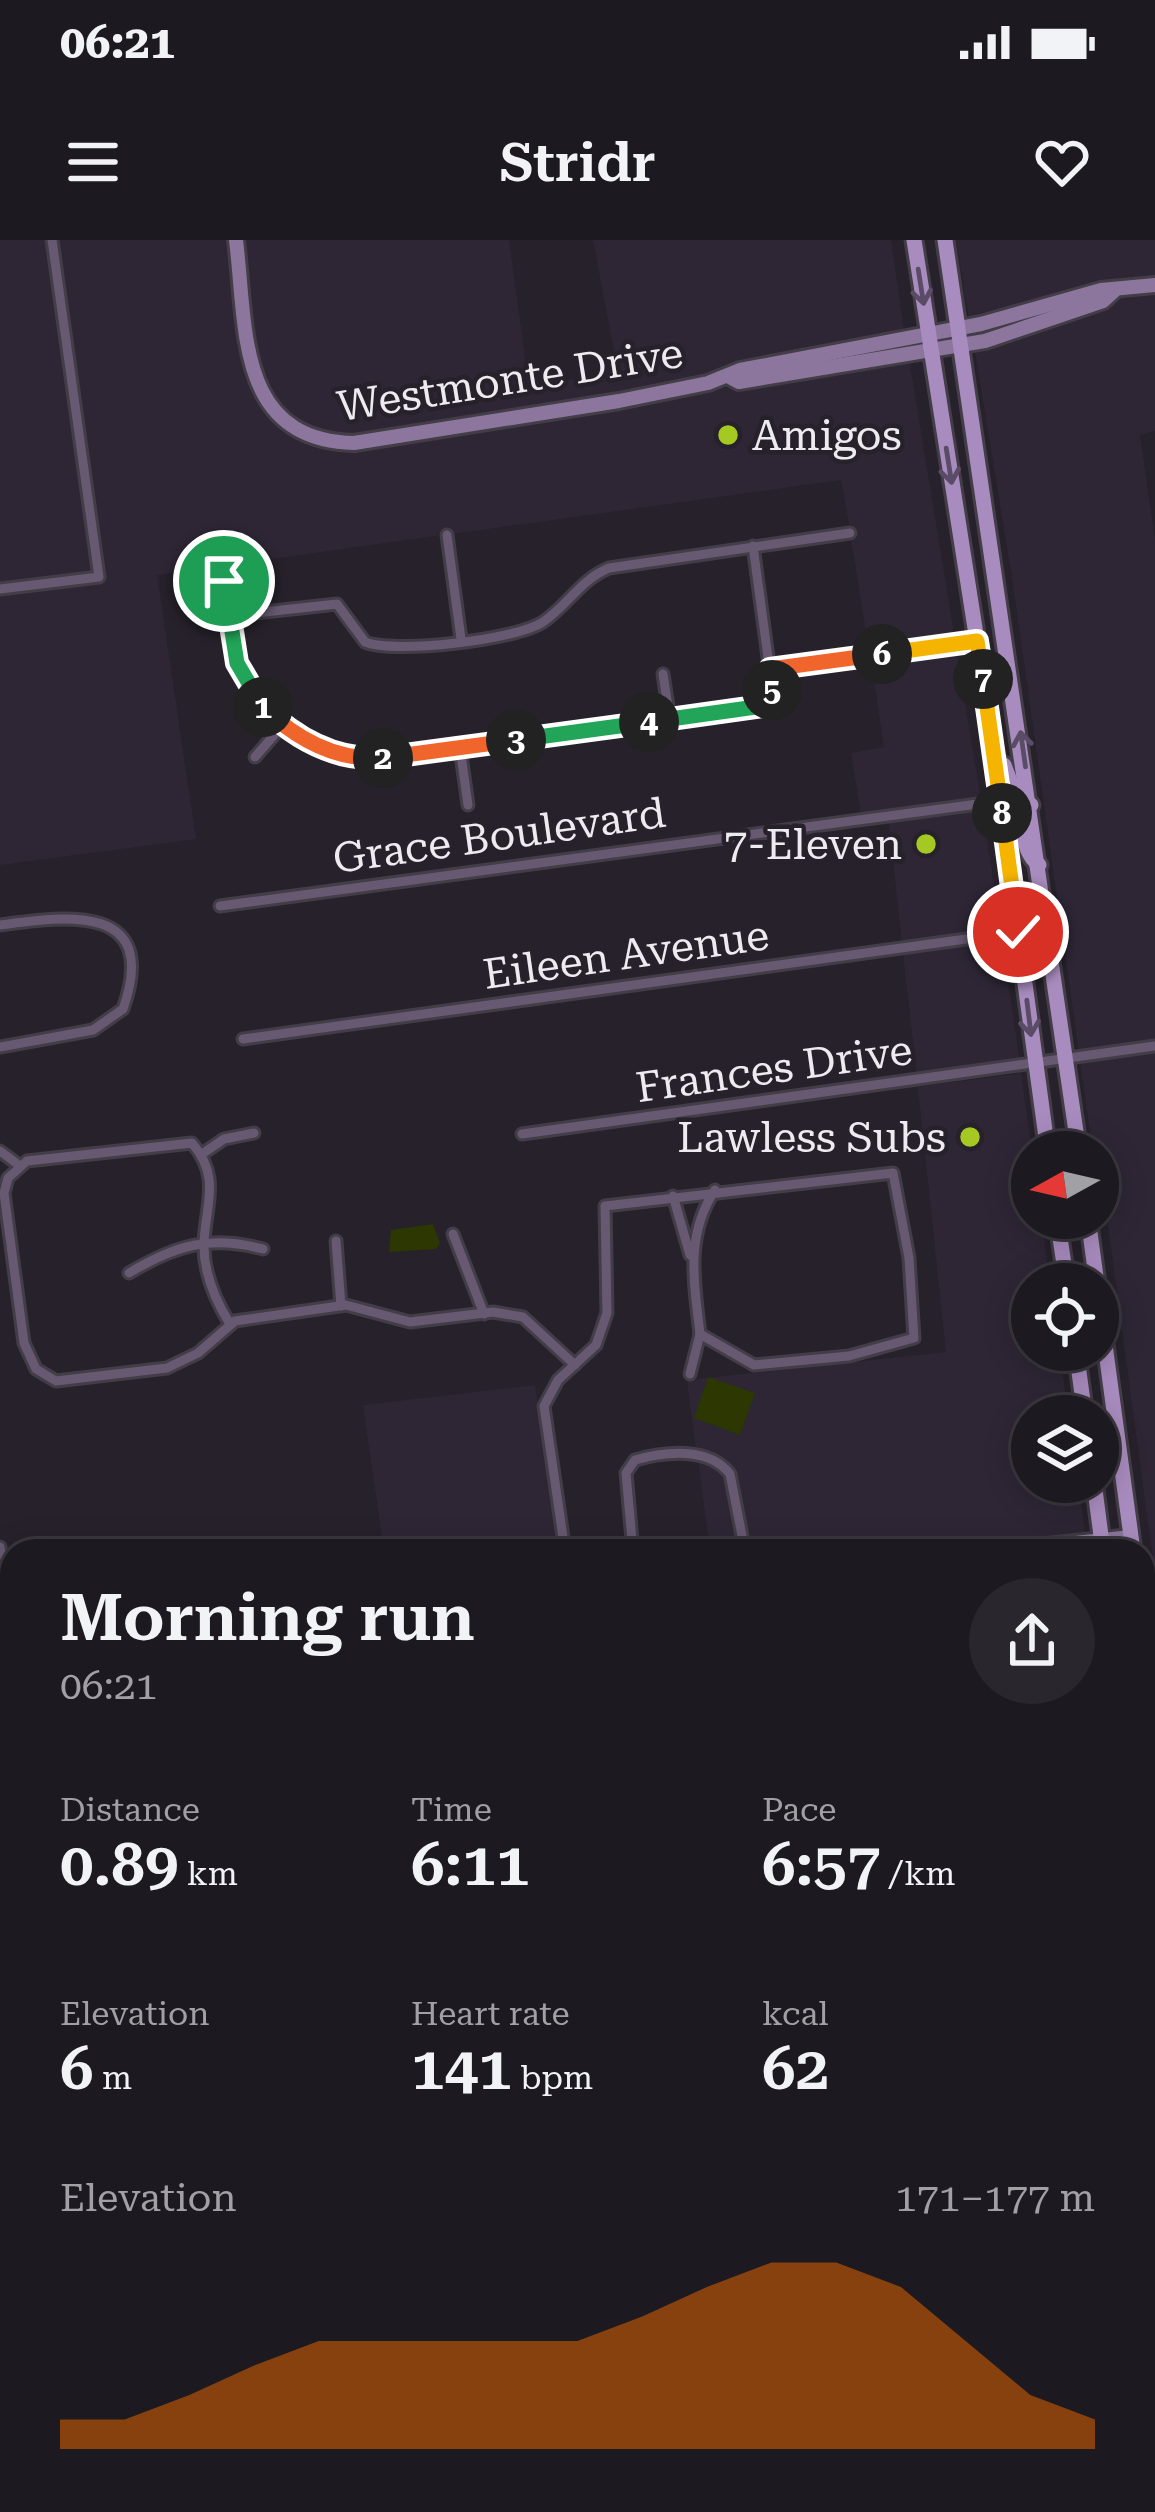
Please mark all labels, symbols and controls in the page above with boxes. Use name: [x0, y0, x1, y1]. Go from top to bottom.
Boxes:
text: 06:21: [60, 16, 175, 69]
icon: menu: [60, 129, 126, 195]
icon: heart: [1029, 129, 1095, 195]
text: Stridr: [499, 131, 656, 194]
one-way arrow: [911, 267, 934, 306]
street label: Westmonte Drive: [334, 328, 686, 431]
place label: Amigos: [752, 411, 902, 460]
marker: Amigos: [715, 422, 741, 448]
one-way arrow: [939, 446, 962, 485]
pin: [173, 530, 275, 632]
icon: arrive: [191, 548, 257, 614]
pin: 6: [852, 624, 912, 684]
text: 6: [873, 634, 891, 673]
pin: 7: [953, 649, 1013, 709]
text: 7: [974, 659, 992, 698]
pin: 5: [742, 660, 802, 720]
text: 5: [763, 670, 781, 709]
pin: 1: [233, 677, 293, 737]
text: 1: [254, 687, 272, 726]
pin: 4: [619, 692, 679, 752]
text: 4: [640, 702, 658, 741]
pin: 3: [486, 710, 546, 770]
text: 3: [507, 720, 525, 759]
pin: 2: [353, 728, 413, 788]
one-way arrow: [1011, 730, 1034, 769]
text: 2: [374, 738, 392, 777]
pin: 8: [972, 783, 1032, 843]
street label: Grace Boulevard: [330, 788, 669, 883]
text: 8: [993, 793, 1011, 832]
place label: 7-Eleven: [724, 820, 902, 869]
marker: 7-Eleven: [913, 831, 939, 857]
pin: [967, 881, 1069, 983]
icon: check: [985, 899, 1051, 965]
street label: Eileen Avenue: [480, 910, 772, 999]
one-way arrow: [1018, 998, 1041, 1037]
street label: Frances Drive: [633, 1025, 915, 1112]
place label: Lawless Subs: [677, 1113, 946, 1162]
marker: Lawless Subs: [957, 1124, 983, 1150]
north arrow: [1011, 1131, 1119, 1239]
map controls: [1011, 1131, 1119, 1503]
button: locate: [1011, 1263, 1119, 1371]
button: layers: [1011, 1395, 1119, 1503]
button: share: [969, 1578, 1095, 1704]
text: Morning run: [60, 1579, 475, 1656]
text: 06:21: [60, 1663, 157, 1709]
text: Distance: [60, 1790, 200, 1829]
text: Time: [411, 1790, 492, 1829]
text: Pace: [762, 1790, 836, 1829]
text: 0.89: [60, 1829, 179, 1900]
text: 6:11: [411, 1829, 530, 1900]
text: 6:57: [762, 1829, 881, 1900]
text: km: [179, 1854, 238, 1893]
text: /km: [881, 1854, 955, 1893]
text: Elevation: [60, 1994, 210, 2033]
text: Heart rate: [411, 1994, 570, 2033]
text: kcal: [762, 1994, 828, 2033]
text: 6: [60, 2033, 94, 2104]
text: 141: [411, 2033, 512, 2104]
text: 62: [762, 2033, 829, 2104]
text: m: [94, 2058, 132, 2097]
text: bpm: [512, 2058, 593, 2097]
text: Elevation: [60, 2175, 237, 2221]
text: 171–177 m: [895, 2175, 1095, 2221]

